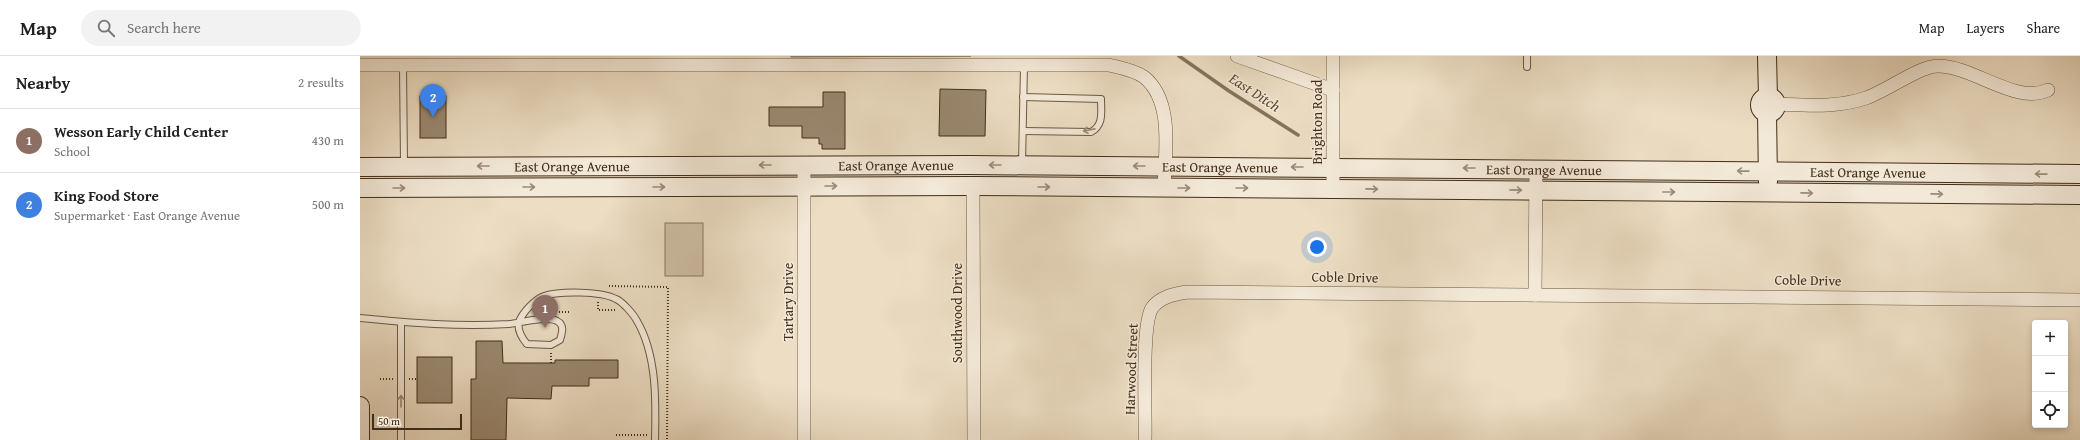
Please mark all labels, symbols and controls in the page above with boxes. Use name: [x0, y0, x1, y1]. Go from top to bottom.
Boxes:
search box: [81, 10, 361, 46]
text: Map: [20, 14, 57, 42]
icon: search: [95, 17, 117, 39]
text: Search here: [127, 17, 201, 38]
text: Map: [1919, 18, 1945, 38]
text: Layers: [1967, 18, 2005, 38]
text: Share: [2027, 18, 2060, 38]
water label: East Ditch: [1224, 67, 1285, 117]
text: Nearby: [16, 70, 70, 95]
text: 2 results: [298, 73, 344, 92]
street label: Brighton Road: [1307, 79, 1327, 164]
pin: 2: [420, 84, 446, 117]
text: Wesson Early Child Center: [54, 121, 228, 142]
one-way arrow: [1082, 127, 1095, 135]
text: 1: [26, 131, 32, 150]
text: 430 m: [312, 131, 344, 150]
text: School: [54, 142, 90, 161]
street label: East Orange Avenue: [838, 155, 954, 175]
street label: East Orange Avenue: [514, 156, 630, 176]
street label: East Orange Avenue: [1162, 157, 1278, 177]
street label: East Orange Avenue: [1486, 159, 1602, 180]
one-way arrow: [759, 161, 772, 169]
one-way arrow: [989, 161, 1002, 169]
one-way arrow: [477, 162, 490, 170]
one-way arrow: [1133, 162, 1146, 170]
street label: East Orange Avenue: [1810, 162, 1926, 183]
one-way arrow: [1291, 163, 1304, 171]
one-way arrow: [1463, 165, 1476, 172]
one-way arrow: [1737, 167, 1750, 175]
one-way arrow: [2035, 170, 2048, 178]
one-way arrow: [824, 182, 837, 190]
one-way arrow: [522, 183, 535, 191]
one-way arrow: [652, 183, 665, 191]
one-way arrow: [1037, 183, 1050, 191]
one-way arrow: [392, 184, 405, 192]
one-way arrow: [1177, 184, 1190, 192]
one-way arrow: [1235, 184, 1248, 192]
text: King Food Store: [54, 185, 159, 206]
one-way arrow: [1365, 185, 1378, 193]
one-way arrow: [1509, 186, 1522, 194]
one-way arrow: [1662, 188, 1675, 196]
one-way arrow: [1800, 189, 1813, 197]
one-way arrow: [1930, 190, 1943, 198]
text: 2: [26, 195, 32, 214]
text: 500 m: [312, 195, 344, 214]
text: Supermarket · East Orange Avenue: [54, 206, 240, 225]
your location: [1307, 237, 1327, 257]
street label: Tartary Drive: [778, 262, 798, 341]
street label: Southwood Drive: [947, 262, 967, 363]
street label: Coble Drive: [1311, 266, 1379, 288]
street label: Coble Drive: [1774, 269, 1842, 291]
pin: 1: [532, 295, 558, 328]
map controls: [2032, 320, 2068, 428]
button: +: [2032, 320, 2068, 356]
street label: Harwood Street: [1119, 323, 1143, 415]
button: −: [2032, 356, 2068, 392]
button: locate: [2032, 392, 2068, 428]
one-way arrow: [397, 395, 405, 408]
scale bar: [372, 412, 462, 431]
text: 50 m: [378, 413, 400, 429]

